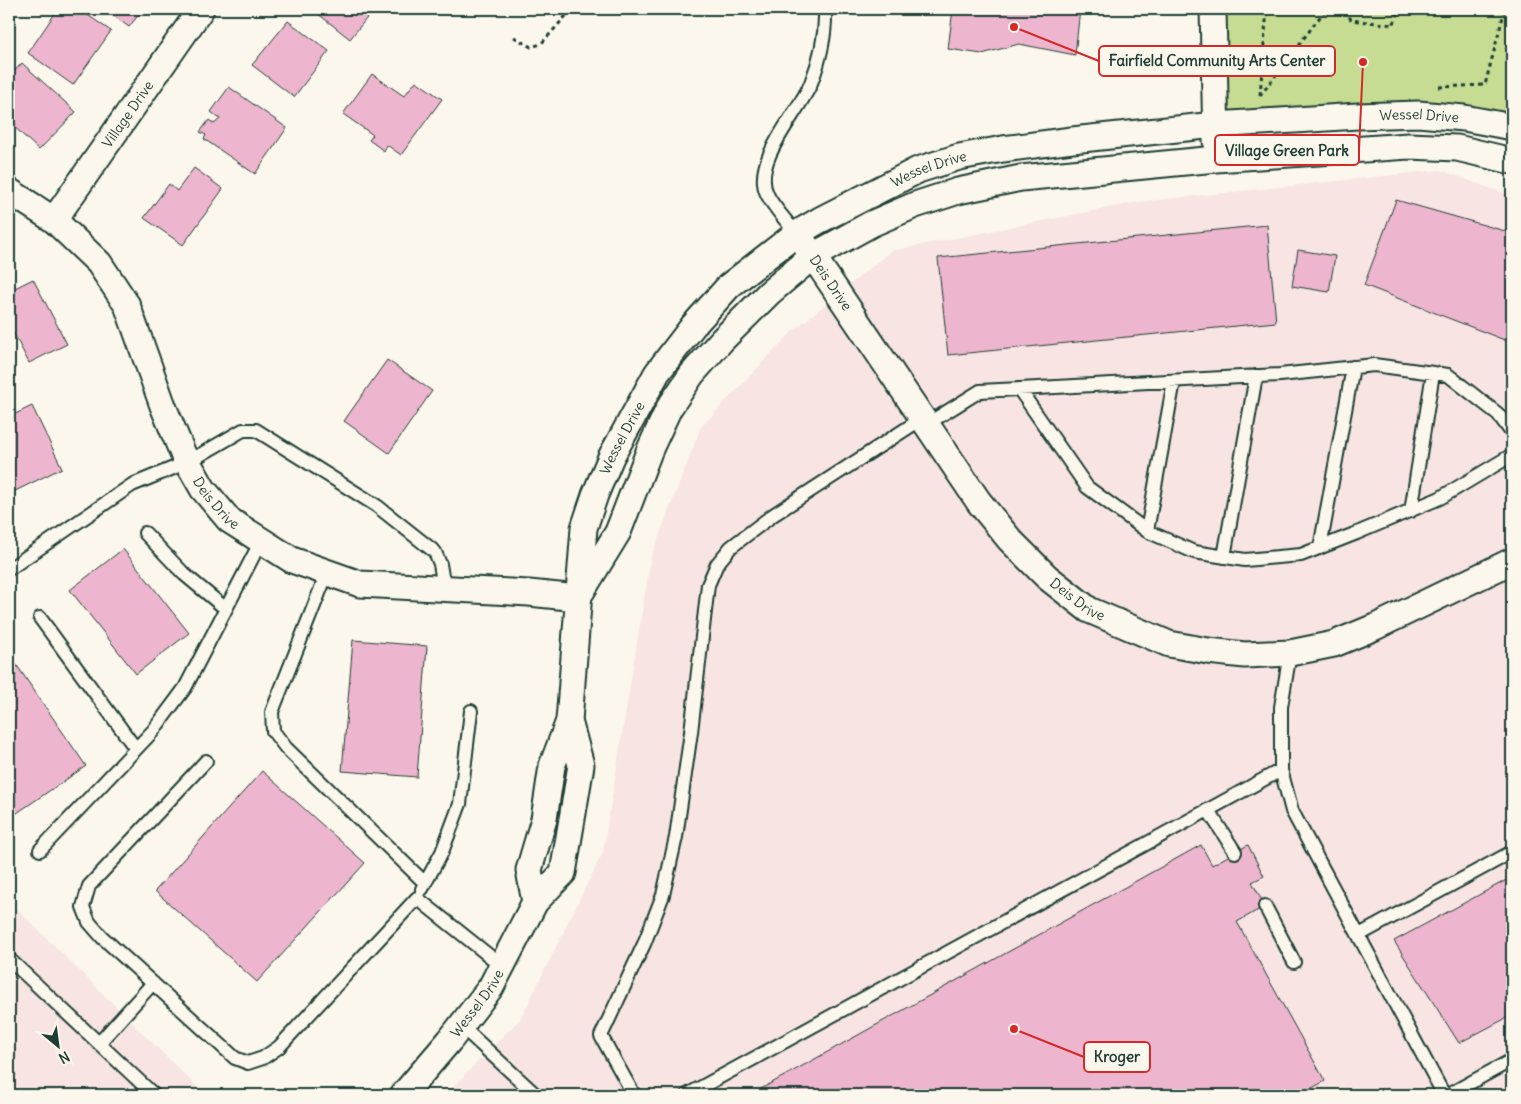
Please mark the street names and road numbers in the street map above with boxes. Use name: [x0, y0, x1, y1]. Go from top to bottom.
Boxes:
street label: Village Drive: [98, 77, 157, 151]
street label: Wessel Drive: [1379, 105, 1460, 127]
street label: Wessel Drive: [888, 147, 968, 191]
street label: Deis Drive: [806, 251, 856, 314]
street label: Wessel Drive: [596, 398, 649, 477]
street label: Deis Drive: [189, 474, 243, 533]
street label: Deis Drive: [1046, 574, 1108, 625]
street label: Wessel Drive: [446, 966, 507, 1041]

